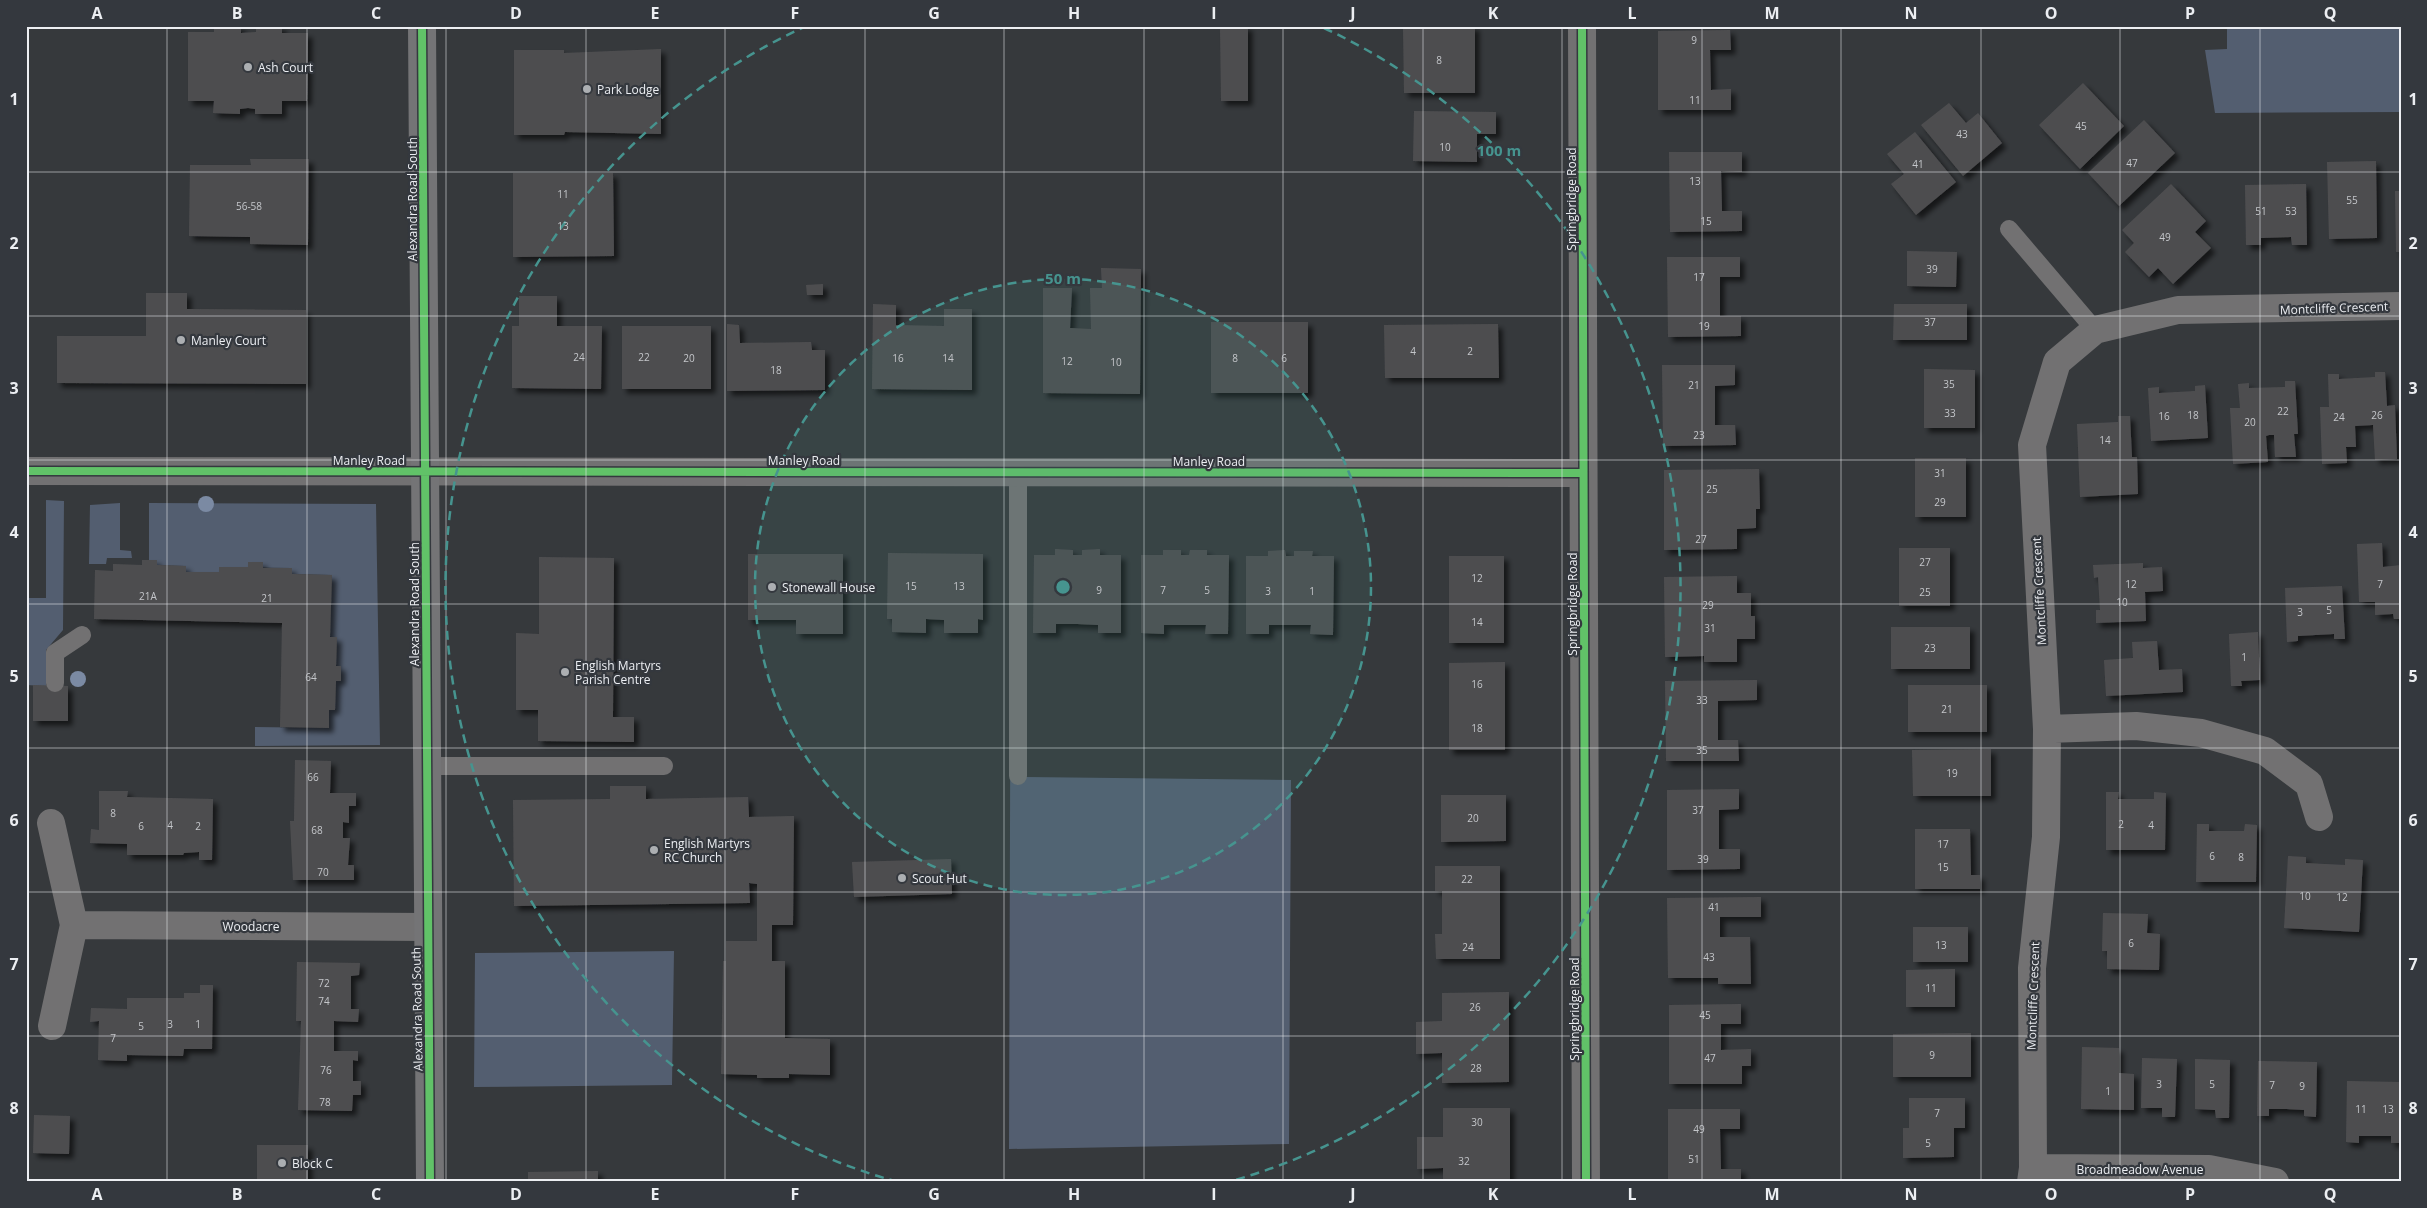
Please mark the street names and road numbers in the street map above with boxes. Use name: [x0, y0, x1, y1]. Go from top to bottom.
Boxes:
street label: Alexandra Road South: [404, 137, 421, 261]
street label: Springbridge Road: [1563, 147, 1580, 251]
street label: Montcliffe Crescent: [2280, 298, 2388, 318]
street label: Manley Road: [333, 452, 405, 469]
street label: Manley Road: [768, 452, 840, 469]
street label: Manley Road: [1173, 453, 1245, 470]
street label: Montcliffe Crescent: [2028, 536, 2050, 646]
street label: Alexandra Road South: [406, 542, 423, 666]
street label: Springbridge Road: [1564, 552, 1581, 656]
street label: Woodacre: [223, 918, 280, 935]
street label: Montcliffe Crescent: [2023, 942, 2043, 1050]
street label: Alexandra Road South: [407, 947, 427, 1071]
street label: Springbridge Road: [1566, 957, 1583, 1061]
street label: Broadmeadow Avenue: [2076, 1161, 2204, 1178]

